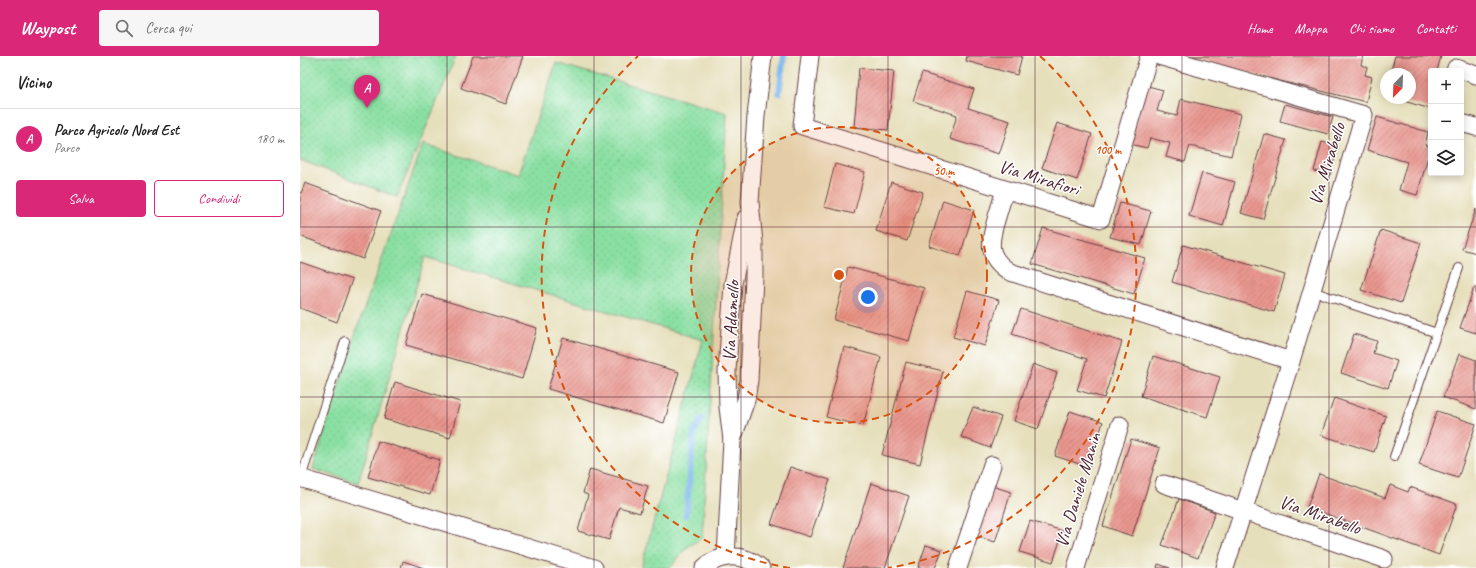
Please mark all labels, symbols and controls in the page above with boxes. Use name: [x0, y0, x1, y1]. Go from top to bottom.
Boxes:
search box: [99, 10, 379, 46]
text: Waypost: [20, 16, 75, 40]
icon: search: [113, 17, 135, 39]
text: Cerca qui: [145, 19, 192, 38]
text: Home: [1247, 20, 1273, 37]
text: Mappa: [1295, 20, 1327, 37]
text: Chi siamo: [1349, 20, 1394, 37]
text: Contatti: [1416, 20, 1456, 37]
north arrow: [1380, 68, 1416, 104]
map controls: [1428, 68, 1464, 176]
button: +: [1428, 68, 1464, 104]
text: Vicino: [16, 72, 51, 93]
pin: A: [354, 75, 380, 108]
button: −: [1428, 104, 1464, 140]
street label: Via Mirabello: [1303, 119, 1351, 208]
text: Parco Agricolo Nord Est: [54, 121, 179, 140]
text: A: [26, 131, 32, 147]
text: 180 m: [256, 131, 284, 147]
text: Parco: [54, 140, 79, 156]
button: layers: [1428, 140, 1464, 176]
text: 100 m: [1095, 142, 1122, 158]
street label: Via Mirafiori: [996, 154, 1085, 202]
text: 50 m: [934, 163, 955, 179]
button: Salva: [16, 180, 146, 217]
button: Condividi: [154, 180, 284, 217]
centre of rings: [832, 268, 846, 282]
street label: Via Adamello: [717, 278, 745, 362]
your location: [858, 287, 878, 307]
street label: Via Daniele Manin: [1049, 429, 1107, 550]
street label: Via Mirabello: [1276, 490, 1365, 541]

